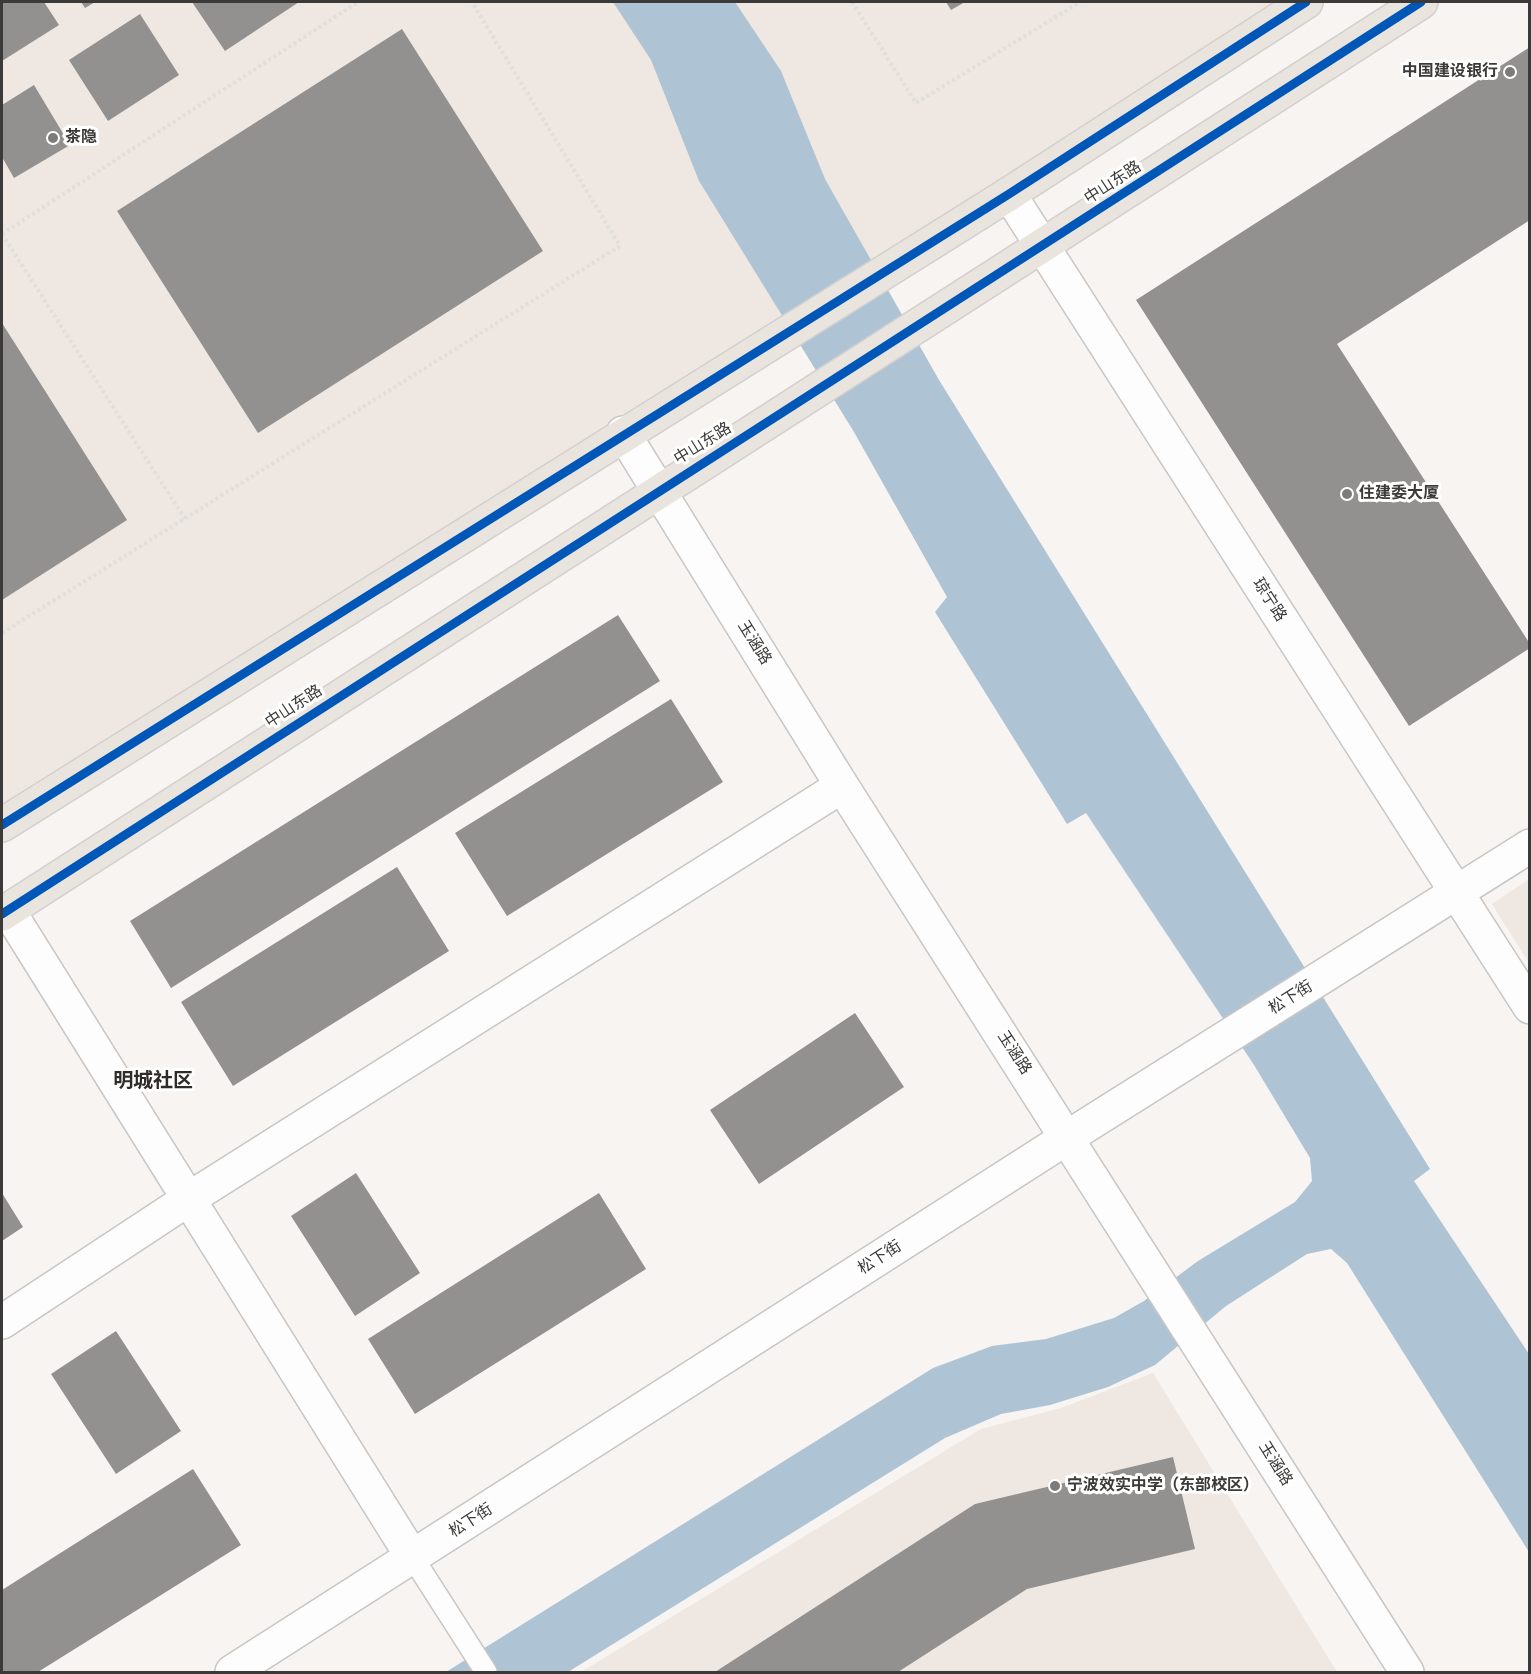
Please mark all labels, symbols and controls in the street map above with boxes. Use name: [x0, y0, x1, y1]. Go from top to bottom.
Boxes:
place label: 中国建设银行: [1402, 62, 1498, 82]
marker: 中国建设银行: [1503, 65, 1517, 79]
place label: 茶隐: [65, 128, 97, 148]
marker: 茶隐: [46, 131, 60, 145]
street label: 中山东路: [1081, 158, 1145, 208]
street label: 中山东路: [671, 419, 735, 469]
place label: 住建委大厦: [1359, 484, 1439, 504]
marker: 住建委大厦: [1340, 487, 1354, 501]
street label: 琼宁路: [1248, 575, 1290, 625]
street label: 玉涵路: [733, 618, 775, 668]
street label: 中山东路: [262, 682, 326, 732]
street label: 松下街: [1266, 977, 1316, 1019]
street label: 玉涵路: [993, 1028, 1035, 1078]
district label: 明城社区: [113, 1070, 193, 1094]
street label: 松下街: [855, 1237, 905, 1279]
street label: 玉涵路: [1254, 1439, 1296, 1489]
place label: 宁波效实中学（东部校区）: [1067, 1476, 1259, 1496]
marker: 宁波效实中学（东部校区）: [1048, 1479, 1062, 1493]
street label: 松下街: [446, 1500, 496, 1542]

